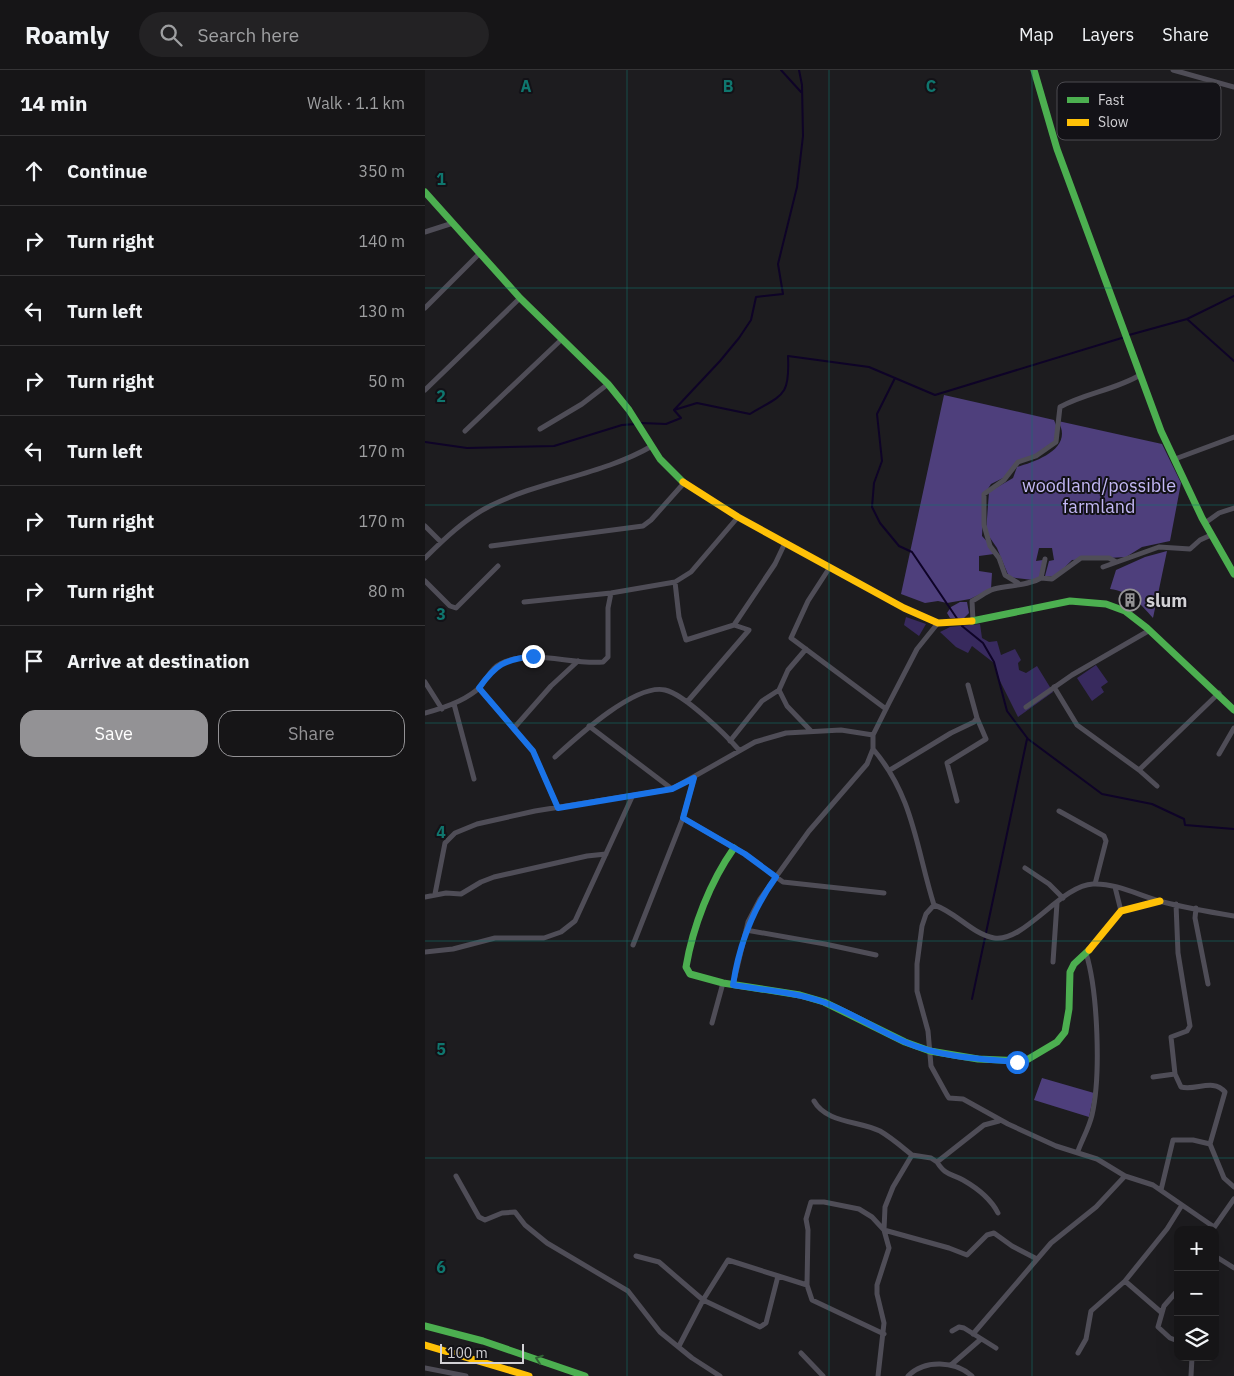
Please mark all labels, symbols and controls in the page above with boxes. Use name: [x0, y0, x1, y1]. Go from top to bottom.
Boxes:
search box: [139, 12, 489, 57]
text: Roamly: [25, 19, 109, 51]
icon: search: [157, 21, 185, 49]
text: Search here: [197, 23, 299, 47]
text: Map: [1019, 23, 1054, 46]
text: Layers: [1082, 23, 1134, 46]
text: Share: [1162, 23, 1209, 46]
text: A: [521, 76, 532, 96]
text: B: [723, 76, 734, 96]
text: C: [926, 76, 936, 96]
legend: [1057, 82, 1221, 140]
text: 14 min: [20, 89, 87, 117]
text: Fast: [1098, 91, 1124, 109]
text: Walk · 1.1 km: [307, 93, 405, 113]
text: Slow: [1098, 113, 1129, 131]
icon: ahead: [20, 157, 48, 185]
text: Continue: [67, 159, 147, 183]
text: 350 m: [358, 161, 405, 181]
text: 1: [436, 169, 446, 189]
icon: right: [20, 227, 48, 255]
text: Turn right: [67, 229, 154, 253]
text: 140 m: [358, 231, 405, 251]
icon: left: [20, 297, 48, 325]
text: Turn left: [67, 299, 143, 323]
text: 130 m: [358, 301, 405, 321]
icon: right: [20, 367, 48, 395]
text: Turn right: [67, 369, 154, 393]
text: 50 m: [368, 371, 405, 391]
text: 2: [436, 386, 446, 406]
icon: left: [20, 437, 48, 465]
text: Turn left: [67, 439, 143, 463]
text: 170 m: [358, 441, 405, 461]
park label: woodland/possible farmland: [1022, 474, 1176, 518]
icon: right: [20, 507, 48, 535]
text: Turn right: [67, 509, 154, 533]
text: 170 m: [358, 511, 405, 531]
icon: right: [20, 577, 48, 605]
text: Turn right: [67, 579, 154, 603]
text: 80 m: [368, 581, 405, 601]
building icon: slum: [1118, 588, 1142, 612]
place label: slum: [1146, 589, 1187, 612]
text: 3: [436, 604, 446, 624]
route end: [522, 645, 545, 668]
icon: arrive: [20, 647, 48, 675]
text: Arrive at destination: [67, 649, 250, 673]
button: Save: [20, 710, 208, 757]
button: Share: [218, 710, 405, 757]
text: 4: [436, 822, 446, 842]
text: 5: [436, 1039, 446, 1059]
route start: [1006, 1051, 1029, 1074]
map controls: [1174, 1226, 1219, 1361]
button: +: [1174, 1226, 1219, 1271]
text: 6: [436, 1257, 446, 1277]
button: −: [1174, 1271, 1219, 1316]
button: layers: [1174, 1316, 1219, 1361]
scale bar: [440, 1341, 524, 1364]
text: 100 m: [447, 1344, 488, 1362]
one-way arrow: [535, 1355, 544, 1365]

